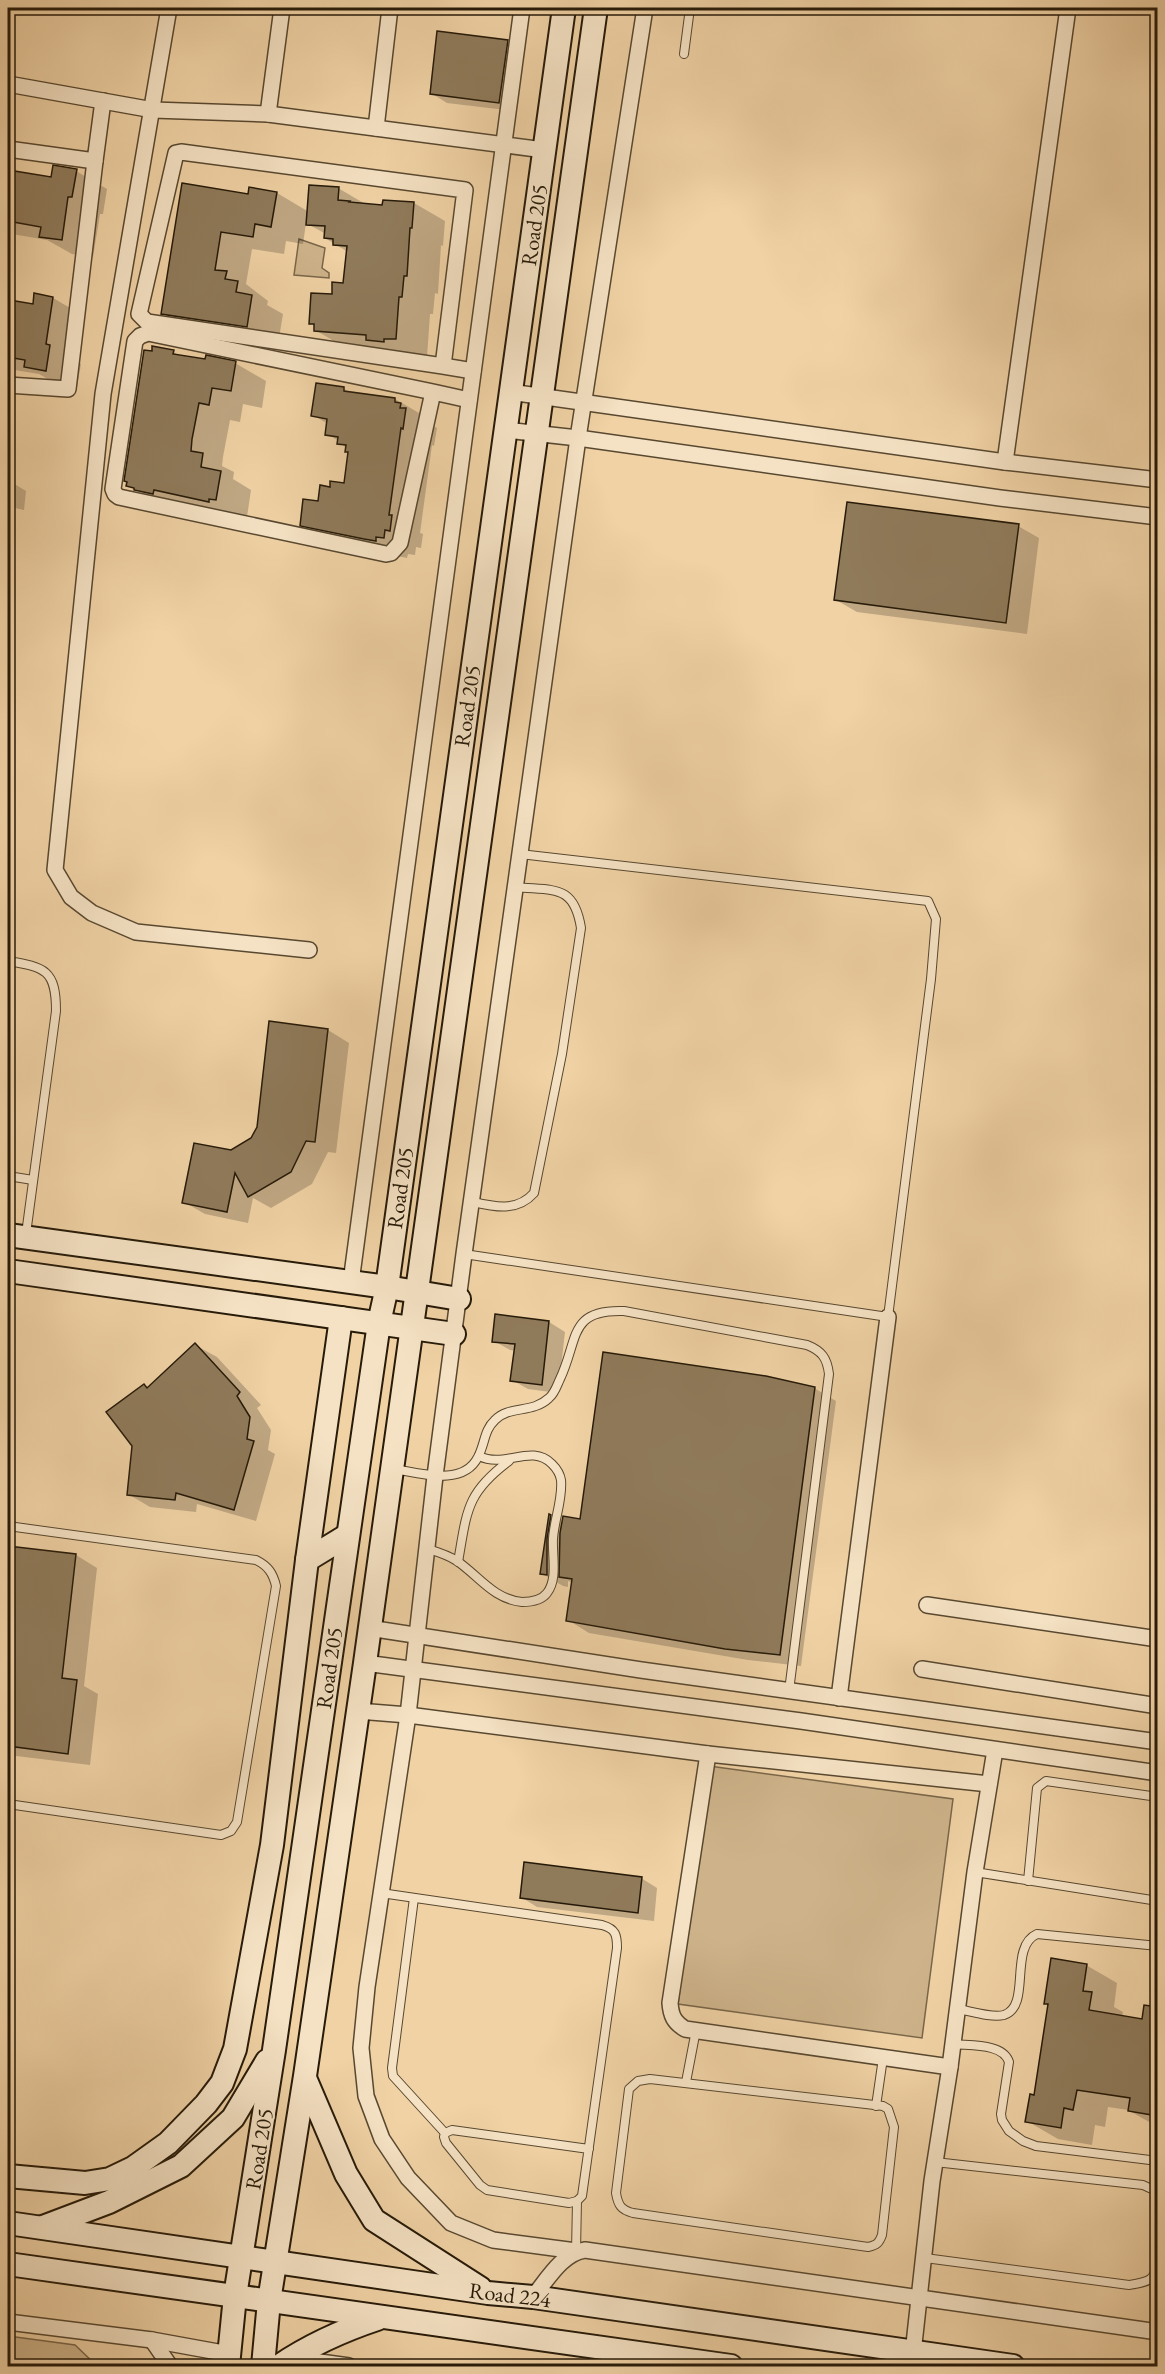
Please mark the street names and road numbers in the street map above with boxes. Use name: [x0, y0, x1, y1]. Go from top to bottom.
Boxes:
street label: Road 205: [514, 182, 554, 268]
street label: Road 205: [447, 663, 487, 749]
street label: Road 205: [380, 1145, 420, 1231]
street label: Road 205: [309, 1625, 349, 1711]
street label: Road 205: [238, 2106, 280, 2192]
street label: Road 224: [467, 2276, 553, 2314]

